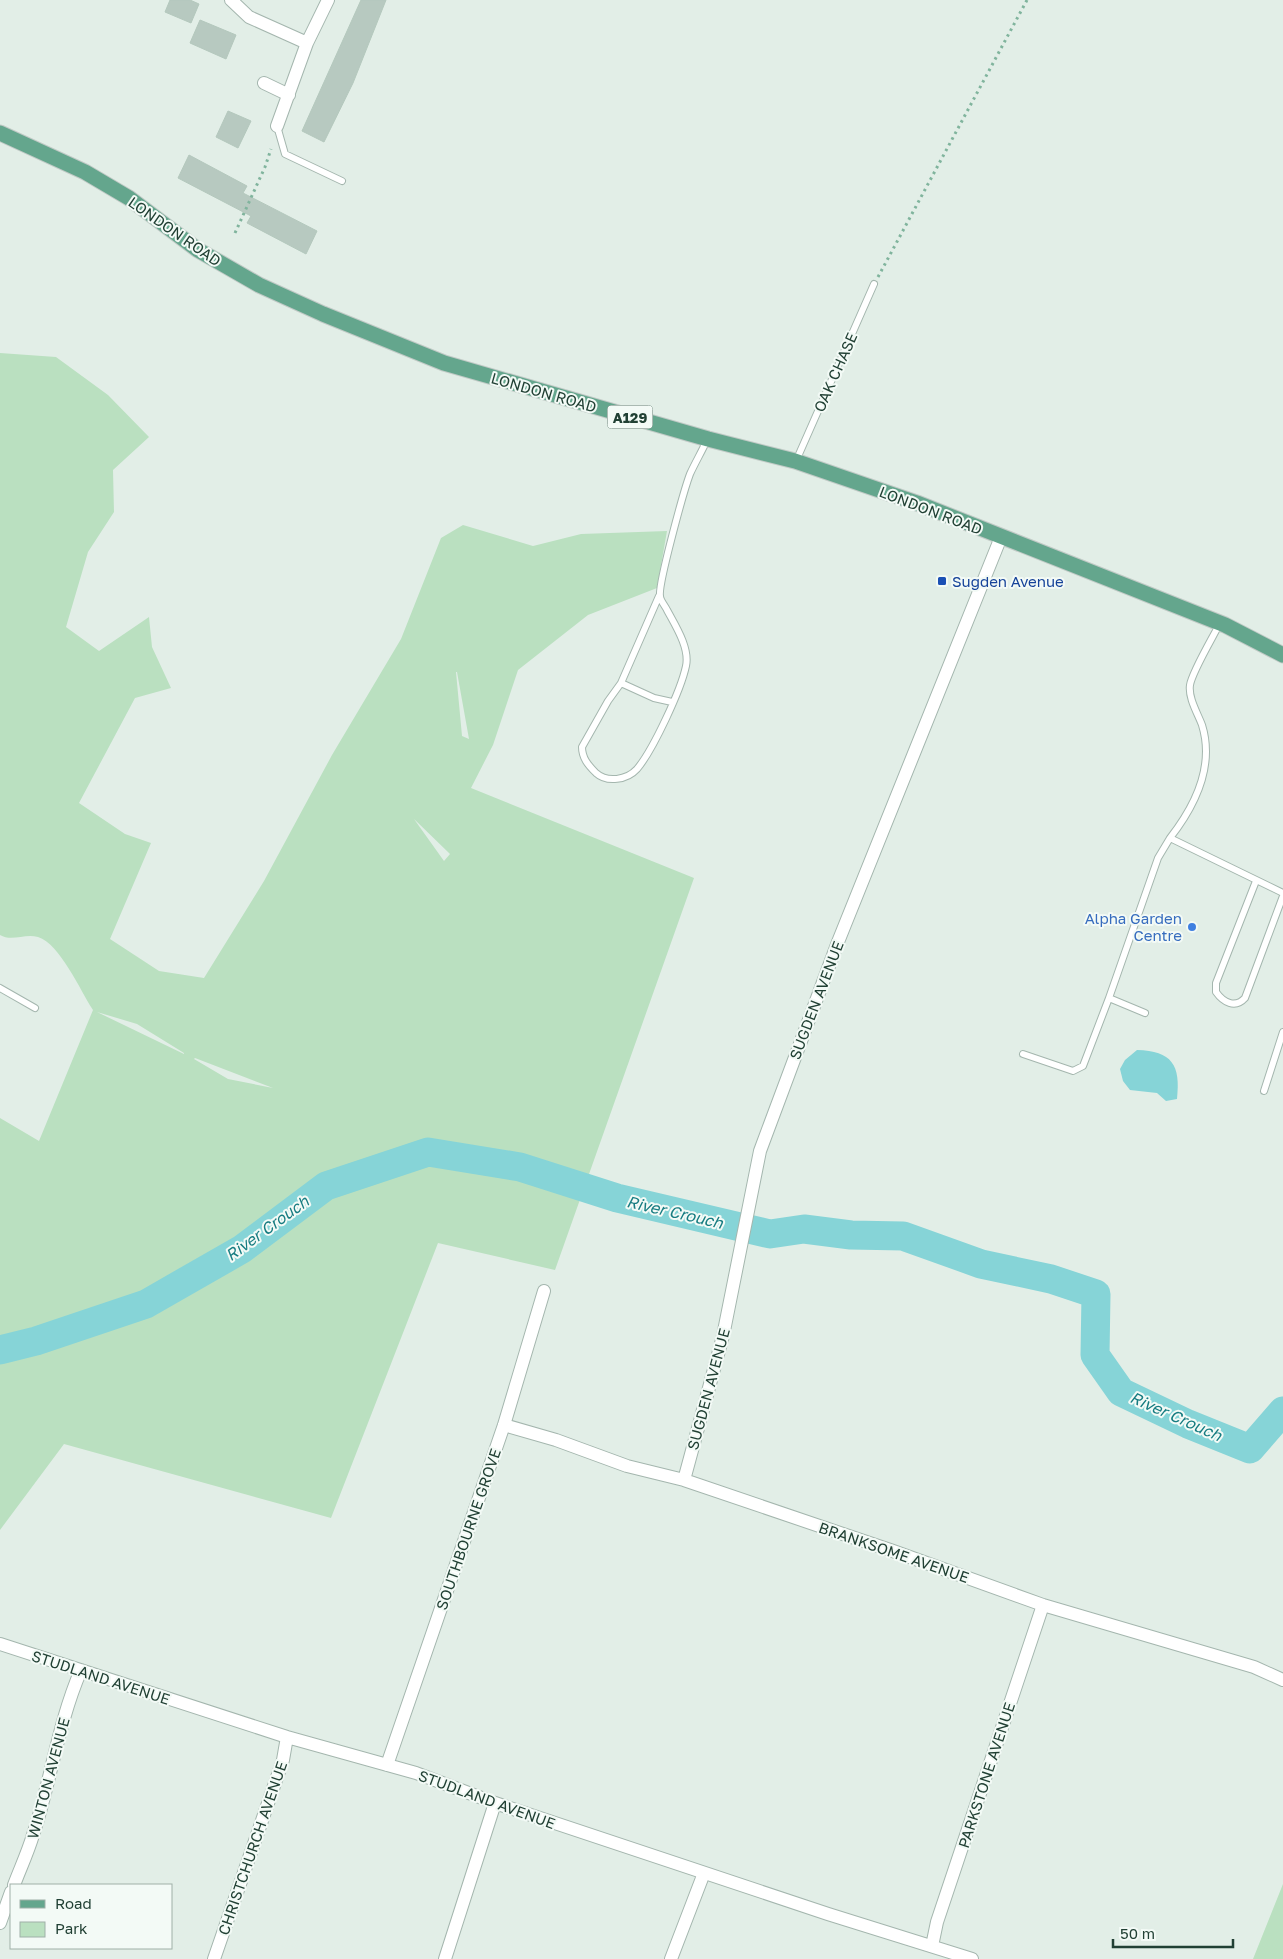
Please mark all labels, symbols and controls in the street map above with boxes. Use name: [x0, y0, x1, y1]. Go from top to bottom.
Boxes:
street label: LONDON ROAD: [125, 192, 225, 270]
street label: OAK CHASE: [809, 329, 861, 415]
street label: LONDON ROAD: [489, 368, 599, 416]
road number: A129: [608, 406, 652, 428]
street label: LONDON ROAD: [877, 482, 985, 538]
place label: Sugden Avenue: [952, 572, 1064, 590]
marker: Sugden Avenue: [936, 575, 948, 587]
place label: Alpha Garden Centre: [1085, 909, 1182, 944]
marker: Alpha Garden Centre: [1186, 921, 1198, 933]
street label: SUGDEN AVENUE: [785, 938, 847, 1062]
water label: River Crouch: [221, 1190, 314, 1265]
water label: River Crouch: [625, 1191, 726, 1233]
street label: SUGDEN AVENUE: [683, 1326, 733, 1452]
water label: River Crouch: [1127, 1387, 1226, 1446]
street label: SOUTHBOURNE GROVE: [432, 1446, 504, 1612]
street label: BRANKSOME AVENUE: [817, 1518, 971, 1586]
street label: STUDLAND AVENUE: [30, 1646, 172, 1708]
street label: PARKSTONE AVENUE: [954, 1700, 1018, 1850]
street label: WINTON AVENUE: [23, 1715, 73, 1841]
street label: CHRISTCHURCH AVENUE: [214, 1759, 290, 1937]
street label: STUDLAND AVENUE: [416, 1766, 558, 1832]
legend: [10, 1884, 172, 1949]
text: Road: [55, 1894, 92, 1912]
scale bar: [1113, 1916, 1233, 1948]
text: Park: [55, 1919, 88, 1937]
text: 50 m: [1120, 1924, 1155, 1942]

